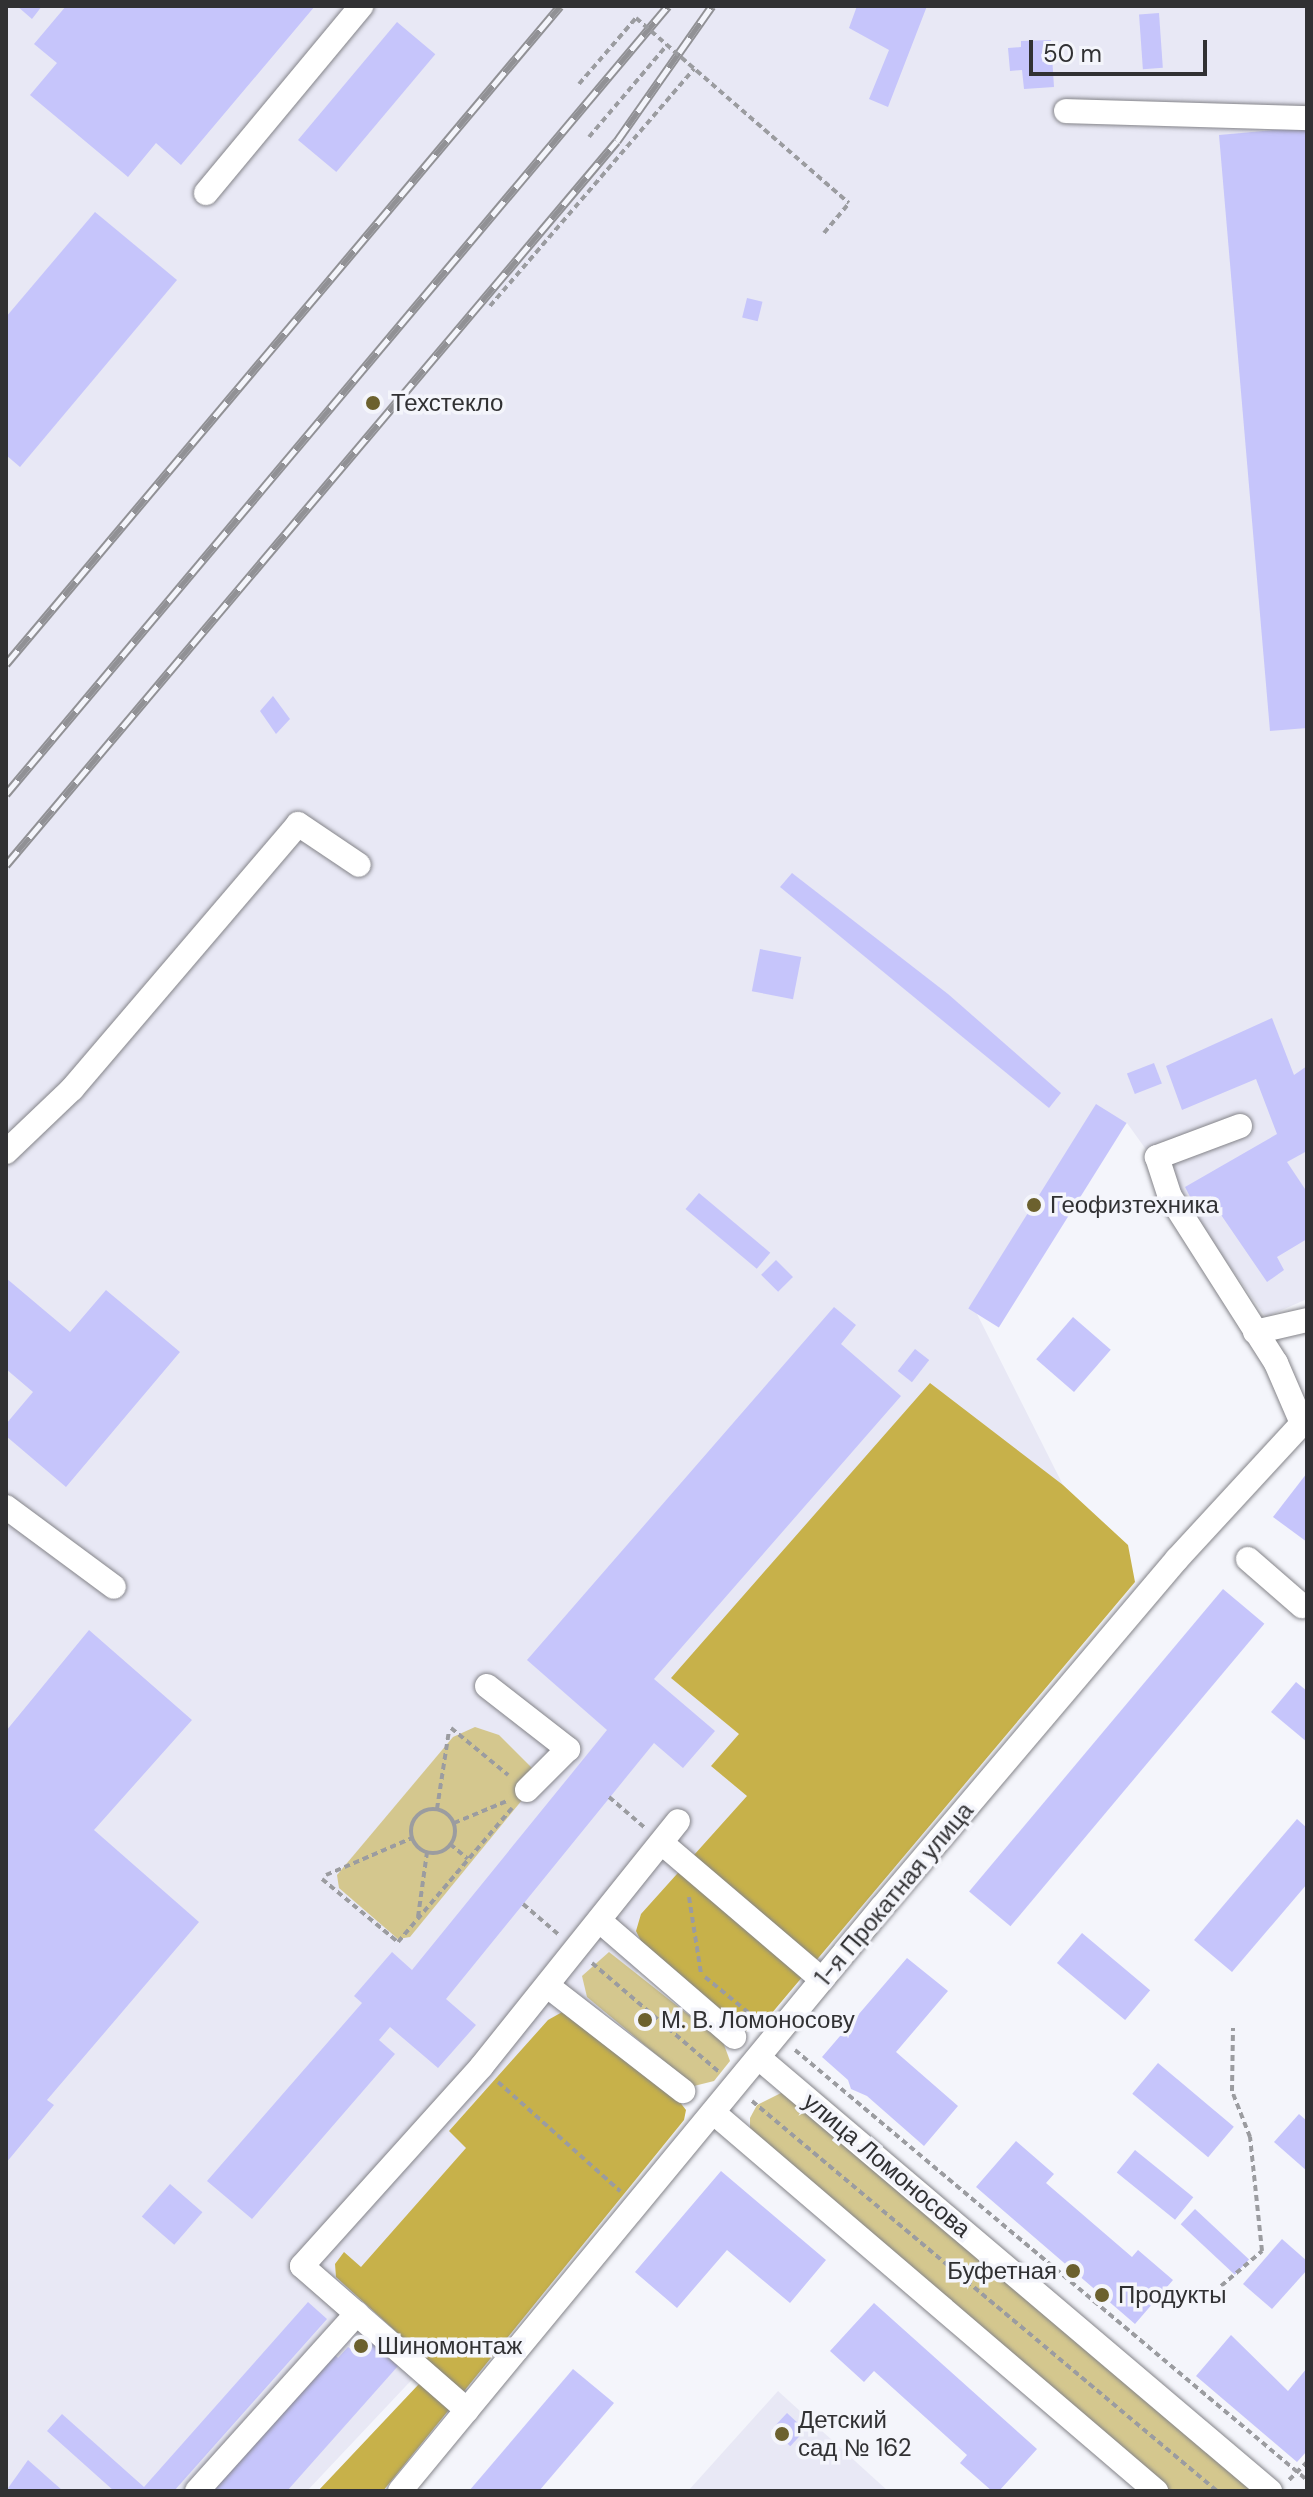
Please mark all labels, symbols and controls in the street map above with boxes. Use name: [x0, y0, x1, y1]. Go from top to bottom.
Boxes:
scale bar: [1033, 24, 1211, 74]
text: 50 m: [1043, 38, 1102, 69]
place label: Техстекло: [391, 389, 503, 417]
marker: Техстекло: [362, 392, 384, 414]
place label: Геофизтехника: [1050, 1191, 1219, 1219]
marker: Геофизтехника: [1025, 1196, 1043, 1214]
street label: 1-я Прокатная улица: [809, 1796, 979, 1992]
place label: М. В. Ломоносову: [661, 2006, 855, 2034]
marker: М. В. Ломоносову: [636, 2011, 654, 2029]
street label: улица Ломоносова: [798, 2087, 976, 2243]
place label: Буфетная: [947, 2257, 1057, 2285]
marker: Буфетная: [1064, 2262, 1082, 2280]
place label: Продукты: [1118, 2281, 1226, 2309]
marker: Продукты: [1093, 2286, 1111, 2304]
place label: Шиномонтаж: [377, 2332, 522, 2360]
marker: Шиномонтаж: [352, 2337, 370, 2355]
place label: Детский сад № 162: [798, 2406, 912, 2462]
marker: Детский сад № 162: [773, 2425, 791, 2443]

